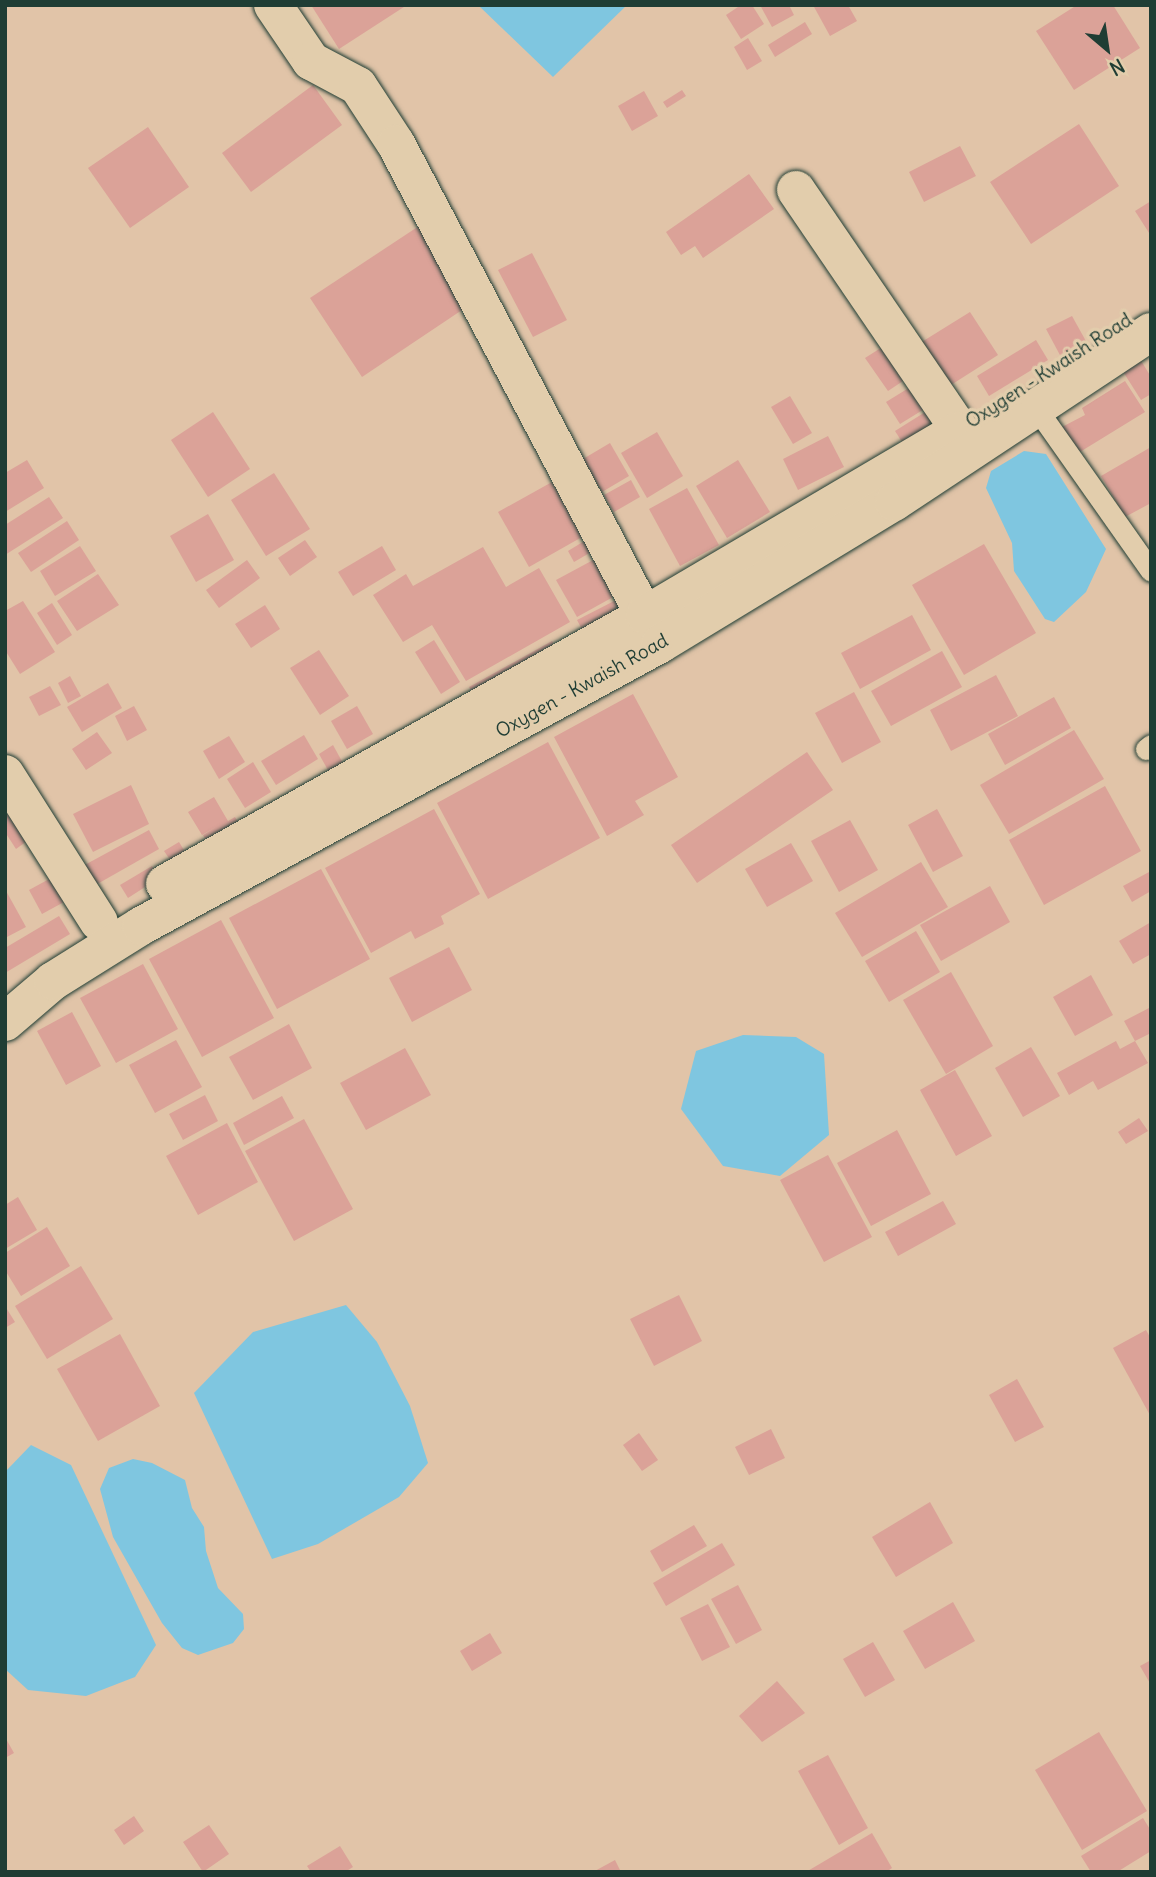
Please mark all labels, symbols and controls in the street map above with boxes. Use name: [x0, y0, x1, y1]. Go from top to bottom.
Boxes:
north arrow: [1072, 14, 1142, 84]
text: N: [1106, 54, 1129, 81]
street label: Oxygen - Kwaish Road: [962, 309, 1136, 433]
street label: Oxygen - Kwaish Road: [492, 629, 672, 743]

